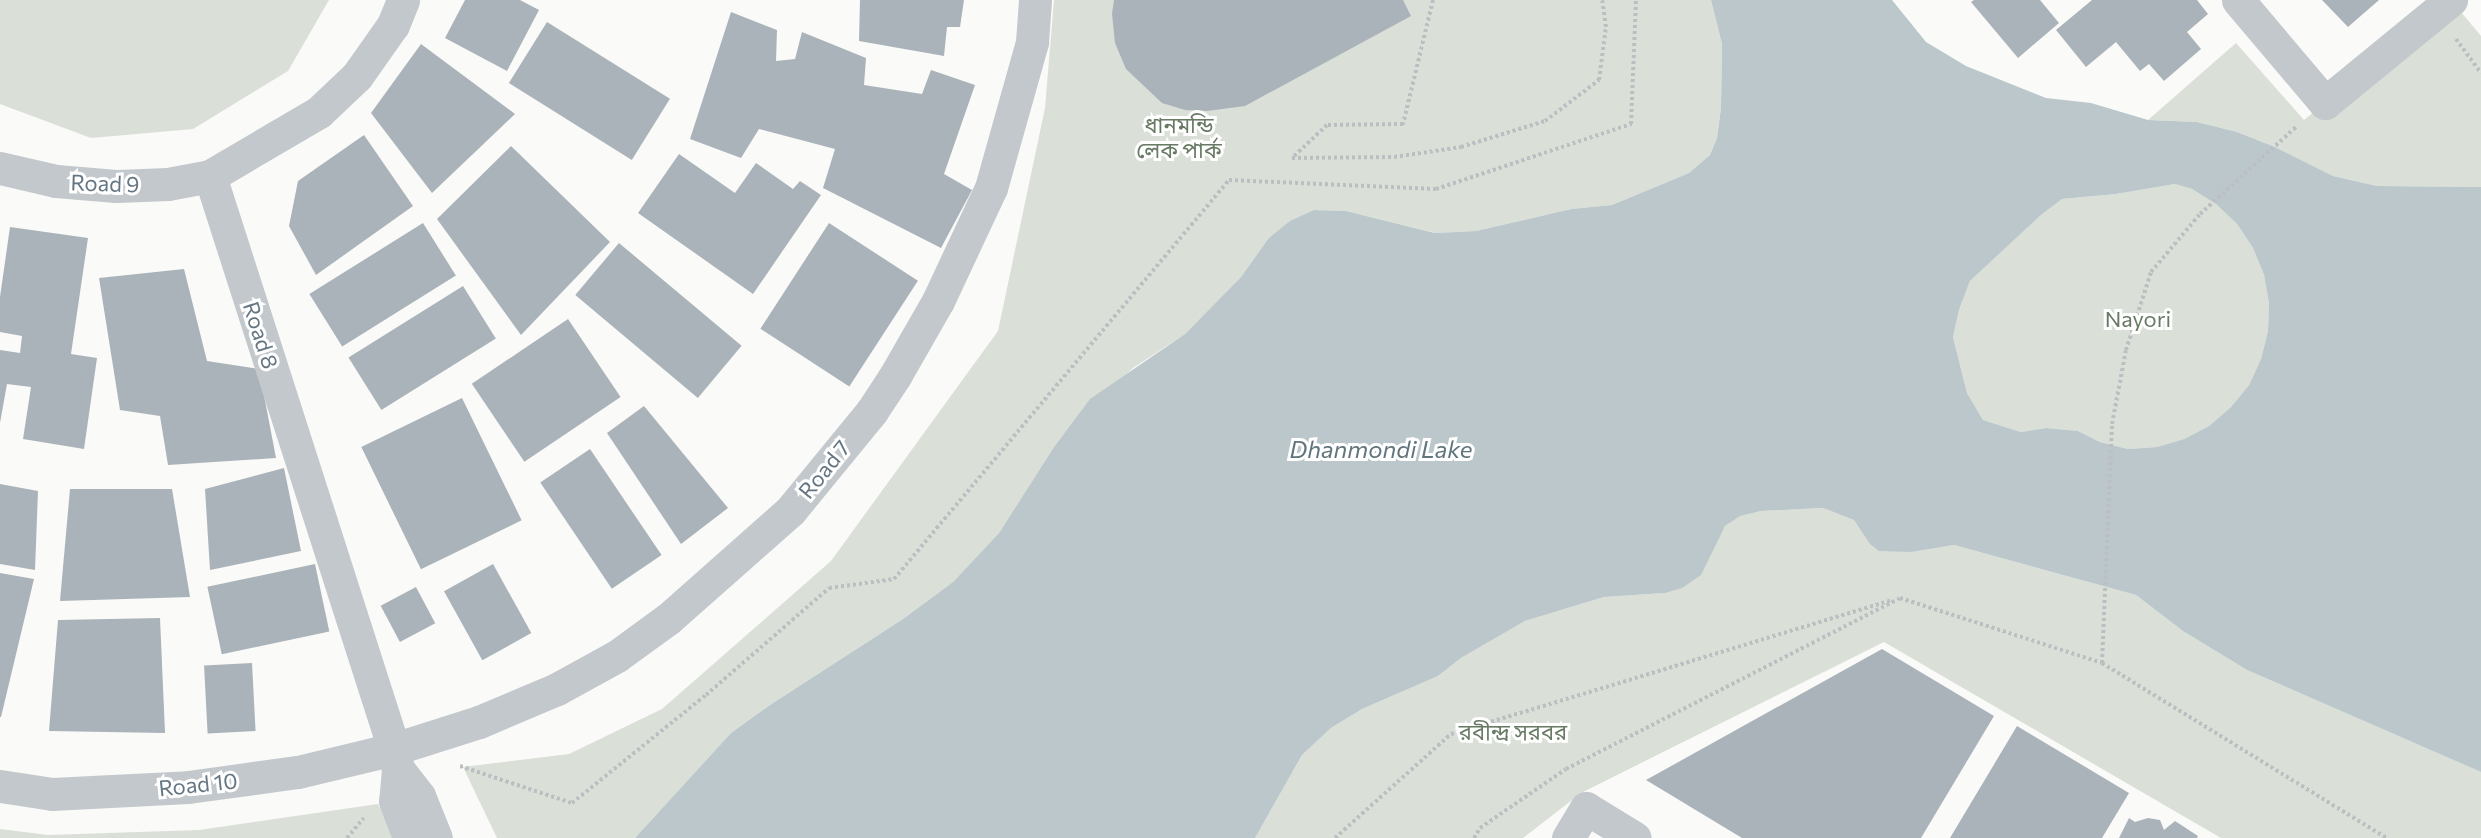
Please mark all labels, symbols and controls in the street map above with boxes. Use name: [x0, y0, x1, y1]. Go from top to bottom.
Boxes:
park label: ধানমন্ডি লেক পার্ক: [1136, 111, 1222, 162]
street label: Road 9: [70, 169, 140, 197]
street label: Road 8: [238, 298, 284, 372]
park label: Nayori: [2105, 306, 2171, 332]
street label: Road 7: [793, 435, 855, 503]
water label: Dhanmondi Lake: [1290, 435, 1472, 463]
park label: রবীন্দ্র সরবর: [1459, 719, 1567, 745]
street label: Road 10: [157, 767, 239, 801]

